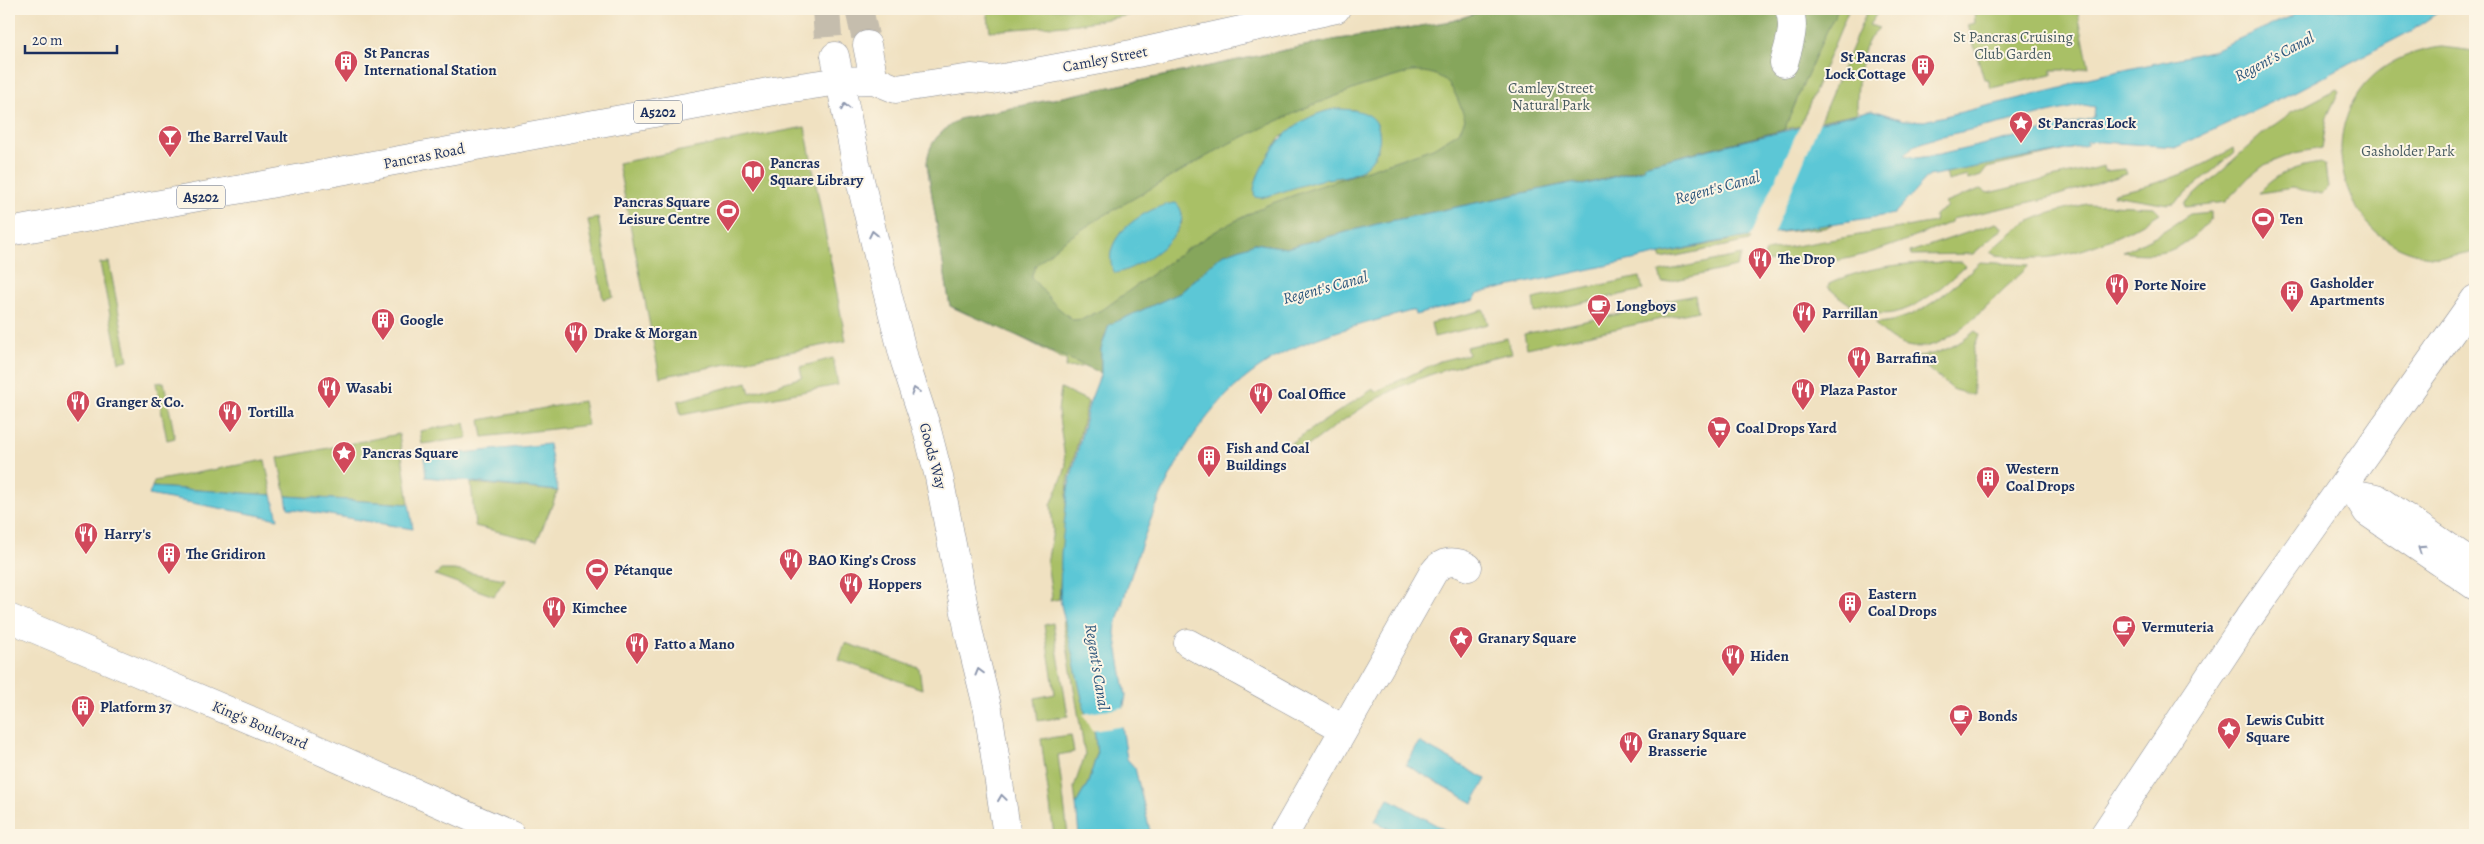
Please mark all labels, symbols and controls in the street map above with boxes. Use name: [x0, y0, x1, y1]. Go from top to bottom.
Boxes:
scale bar: [25, 22, 118, 54]
park label: St Pancras Cruising Club Garden: [1953, 27, 2074, 64]
water label: Regent's Canal: [2231, 27, 2318, 87]
text: 20 m: [32, 30, 63, 50]
street label: Camley Street: [1061, 41, 1149, 77]
place label: St Pancras International Station: [364, 43, 497, 80]
place label: St Pancras Lock Cottage: [1825, 47, 1906, 84]
building icon: St Pancras International Station: [333, 49, 359, 83]
building icon: St Pancras Lock Cottage: [1910, 53, 1936, 87]
park label: Camley Street Natural Park: [1508, 78, 1594, 115]
road number: A5202: [634, 100, 682, 124]
one-way arrow: [840, 102, 851, 111]
place icon: St Pancras Lock: [2008, 110, 2034, 144]
place label: St Pancras Lock: [2038, 113, 2136, 133]
bar icon: The Barrel Vault: [157, 124, 183, 158]
place label: The Barrel Vault: [188, 127, 288, 147]
street label: Pancras Road: [382, 138, 467, 174]
park label: Gasholder Park: [2361, 141, 2455, 161]
place label: Pancras Square Library: [770, 153, 864, 190]
library icon: Pancras Square Library: [740, 159, 766, 193]
water label: Regent's Canal: [1672, 166, 1762, 210]
road number: A5202: [177, 186, 225, 208]
place label: Pancras Square Leisure Centre: [614, 192, 710, 229]
sports icon: Pancras Square Leisure Centre: [715, 198, 741, 232]
sports icon: Ten: [2250, 206, 2276, 240]
place label: Ten: [2280, 209, 2304, 229]
one-way arrow: [868, 230, 879, 239]
restaurant icon: The Drop: [1747, 246, 1773, 280]
place label: The Drop: [1778, 249, 1835, 269]
water label: Regent's Canal: [1280, 266, 1370, 310]
restaurant icon: Porte Noire: [2104, 272, 2130, 306]
place label: Gasholder Apartments: [2309, 273, 2385, 310]
place label: Porte Noire: [2134, 275, 2206, 295]
building icon: Gasholder Apartments: [2279, 279, 2305, 313]
cafe icon: Longboys: [1586, 293, 1612, 327]
place label: Longboys: [1616, 296, 1676, 316]
restaurant icon: Parrillan: [1791, 300, 1817, 334]
place label: Parrillan: [1822, 303, 1878, 323]
building icon: Google: [370, 307, 396, 341]
place label: Google: [400, 310, 444, 330]
restaurant icon: Drake & Morgan: [563, 320, 589, 354]
place label: Drake & Morgan: [594, 323, 698, 343]
restaurant icon: Barrafina: [1846, 345, 1872, 379]
place label: Barrafina: [1876, 348, 1938, 368]
restaurant icon: Wasabi: [316, 375, 342, 409]
restaurant icon: Plaza Pastor: [1790, 377, 1816, 411]
place label: Wasabi: [345, 378, 393, 398]
place label: Plaza Pastor: [1820, 380, 1897, 400]
restaurant icon: Coal Office: [1248, 381, 1274, 415]
place label: Coal Office: [1278, 384, 1346, 404]
one-way arrow: [910, 388, 920, 396]
restaurant icon: Granger & Co.: [65, 389, 91, 423]
place label: Granger & Co.: [96, 392, 184, 412]
restaurant icon: Tortilla: [217, 399, 243, 433]
place label: Tortilla: [248, 402, 295, 422]
supermarket icon: Coal Drops Yard: [1706, 415, 1732, 449]
place label: Coal Drops Yard: [1736, 418, 1838, 438]
street label: Goods Way: [915, 421, 952, 492]
place label: Fish and Coal Buildings: [1226, 438, 1309, 475]
place icon: Pancras Square: [331, 440, 357, 474]
place label: Pancras Square: [362, 443, 459, 463]
building icon: Fish and Coal Buildings: [1196, 444, 1222, 478]
place label: Western Coal Drops: [2005, 459, 2075, 496]
building icon: Western Coal Drops: [1975, 465, 2001, 499]
restaurant icon: Harry's: [73, 521, 99, 555]
place label: Harry's: [104, 524, 151, 544]
building icon: The Gridiron: [156, 541, 182, 575]
place label: The Gridiron: [186, 544, 266, 564]
one-way arrow: [2417, 546, 2426, 555]
restaurant icon: BAO King’s Cross: [778, 547, 804, 581]
place label: BAO King’s Cross: [808, 550, 916, 570]
sports icon: Pétanque: [584, 557, 610, 591]
place label: Pétanque: [614, 560, 673, 580]
restaurant icon: Hoppers: [838, 571, 864, 605]
place label: Hoppers: [868, 574, 922, 594]
place label: Eastern Coal Drops: [1868, 584, 1937, 621]
building icon: Eastern Coal Drops: [1837, 590, 1863, 624]
restaurant icon: Kimchee: [541, 595, 567, 629]
place label: Kimchee: [572, 598, 627, 618]
cafe icon: Vermuteria: [2111, 614, 2137, 648]
place label: Vermuteria: [2141, 617, 2215, 637]
water label: Regent's Canal: [1079, 622, 1115, 712]
place icon: Granary Square: [1448, 625, 1474, 659]
place label: Granary Square: [1478, 628, 1576, 648]
restaurant icon: Fatto a Mano: [624, 631, 650, 665]
place label: Fatto a Mano: [654, 634, 735, 654]
restaurant icon: Hiden: [1720, 643, 1746, 677]
place label: Hiden: [1750, 646, 1789, 666]
one-way arrow: [974, 668, 985, 677]
building icon: Platform 37: [70, 694, 96, 728]
street label: King's Boulevard: [209, 696, 312, 755]
place label: Platform 37: [100, 697, 172, 717]
cafe icon: Bonds: [1948, 703, 1974, 737]
place label: Bonds: [1978, 706, 2018, 726]
place label: Lewis Cubitt Square: [2246, 710, 2324, 747]
place icon: Lewis Cubitt Square: [2216, 716, 2242, 750]
place label: Granary Square Brasserie: [1648, 724, 1746, 761]
restaurant icon: Granary Square Brasserie: [1618, 730, 1644, 764]
one-way arrow: [997, 794, 1008, 802]

